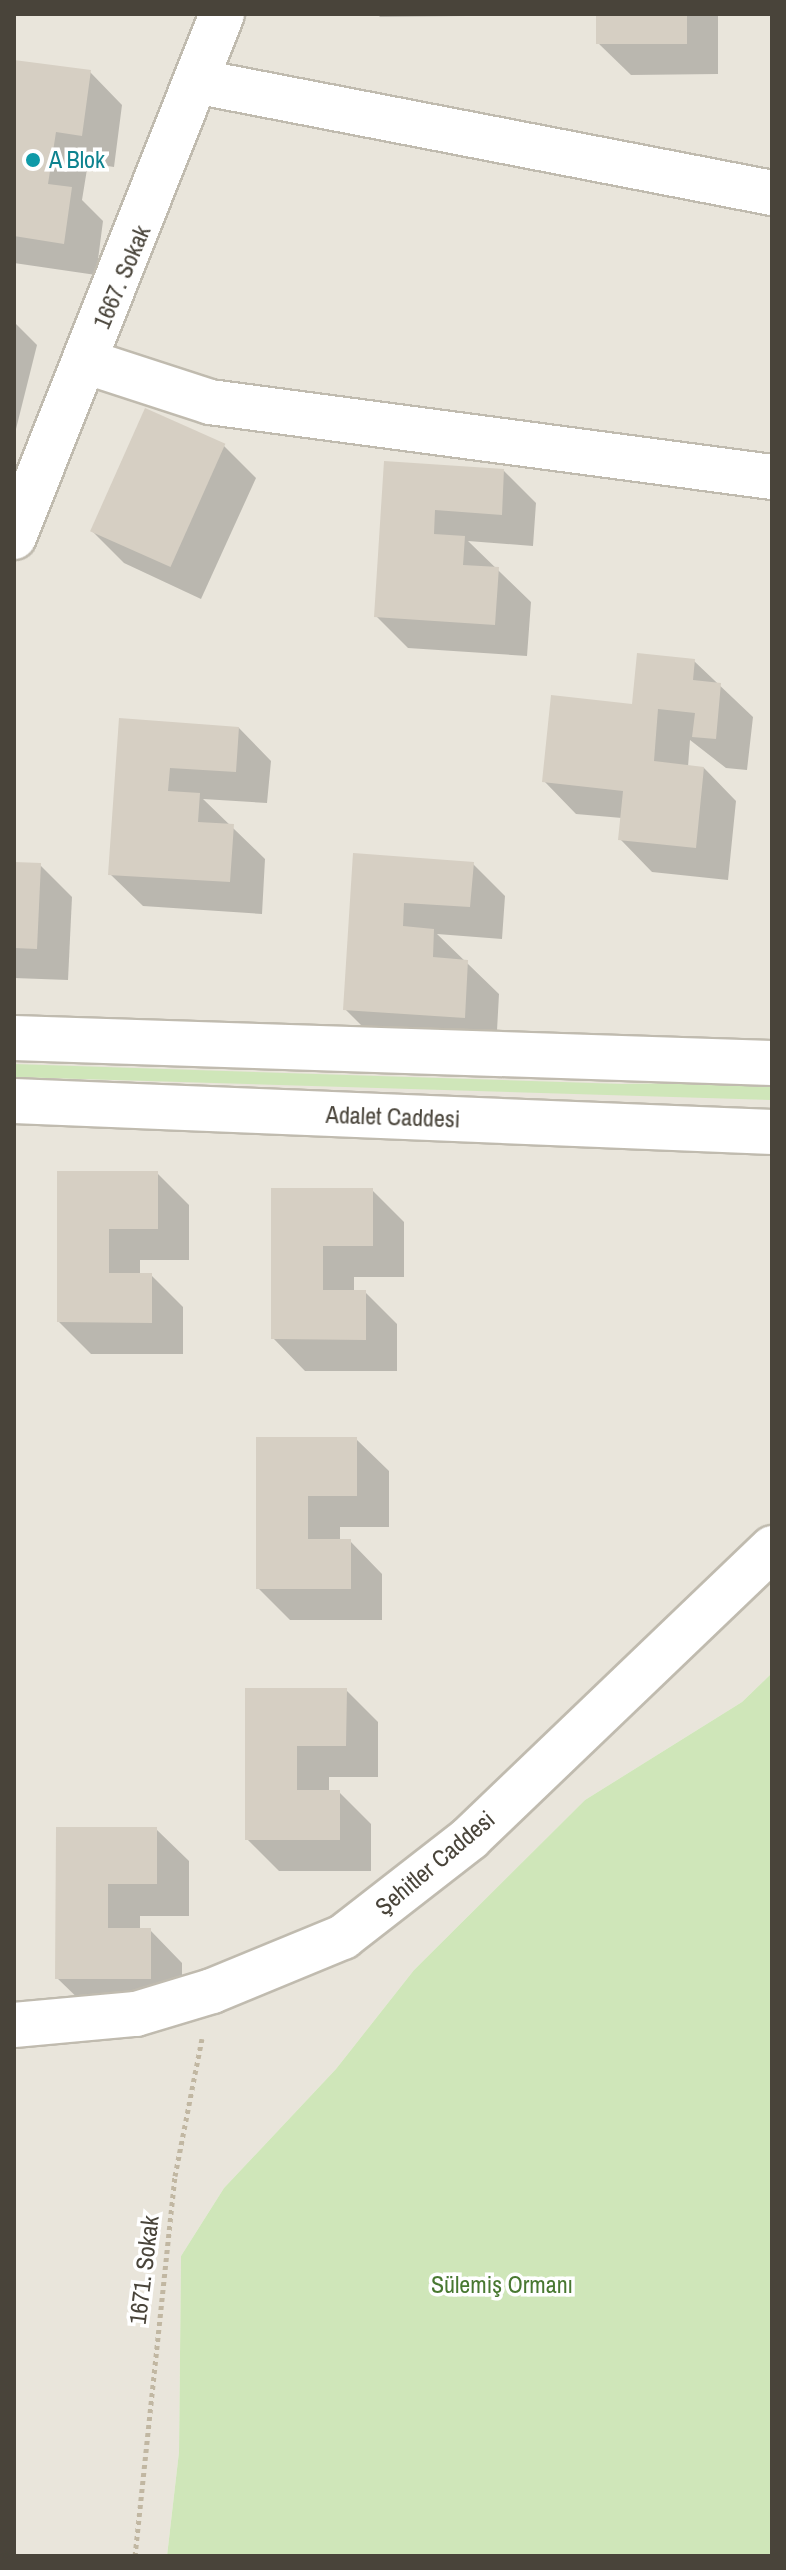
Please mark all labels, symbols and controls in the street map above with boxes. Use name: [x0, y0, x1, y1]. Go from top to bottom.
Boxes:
place label: A Blok: [49, 146, 106, 174]
marker: A Blok: [24, 151, 42, 169]
street label: 1667. Sokak: [87, 221, 157, 333]
street label: Adalet Caddesi: [325, 1100, 461, 1134]
street label: Şehitler Caddesi: [370, 1805, 500, 1921]
street label: 1671. Sokak: [123, 2214, 165, 2326]
park label: Sülemiş Ormanı: [431, 2271, 573, 2299]

